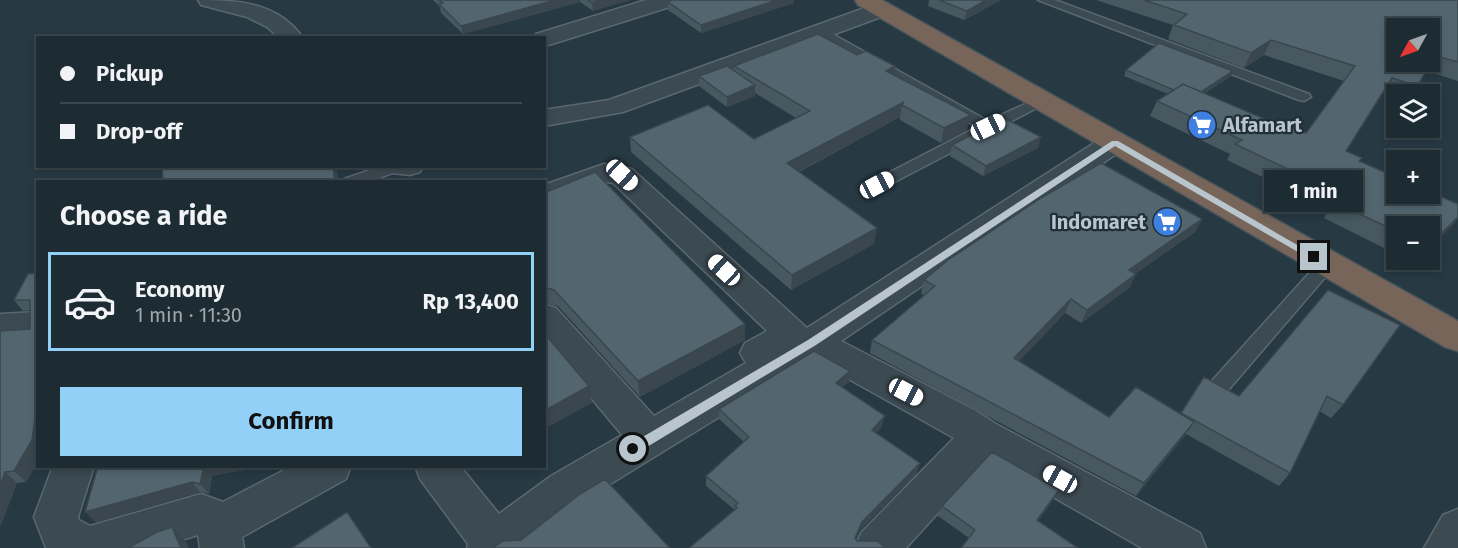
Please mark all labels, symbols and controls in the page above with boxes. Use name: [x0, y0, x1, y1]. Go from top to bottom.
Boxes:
north arrow: [1386, 18, 1440, 72]
map controls: [1386, 18, 1440, 270]
text: Pickup: [96, 60, 164, 87]
button: layers: [1386, 84, 1440, 138]
supermarket icon: Alfamart: [1186, 109, 1218, 141]
car: [968, 111, 1008, 143]
place label: Alfamart: [1222, 113, 1302, 137]
text: Drop-off: [96, 118, 182, 145]
button: +: [1386, 150, 1440, 204]
car: [603, 156, 641, 194]
car: [857, 169, 897, 201]
callout: 1 min: [1264, 170, 1364, 212]
text: 1 min: [1289, 179, 1338, 203]
text: Choose a ride: [60, 200, 227, 232]
supermarket icon: Indomaret: [1151, 206, 1183, 238]
place label: Indomaret: [1051, 210, 1146, 234]
button: −: [1386, 216, 1440, 270]
route end: [1300, 243, 1327, 270]
car: [705, 251, 743, 289]
icon: car: [63, 275, 117, 329]
text: Economy: [135, 276, 224, 303]
text: Rp 13,400: [422, 288, 519, 315]
text: 1 min · 11:30: [135, 303, 242, 327]
car: [886, 376, 926, 408]
button: Confirm: [60, 387, 522, 456]
route start: [619, 435, 646, 462]
car: [1040, 462, 1080, 496]

